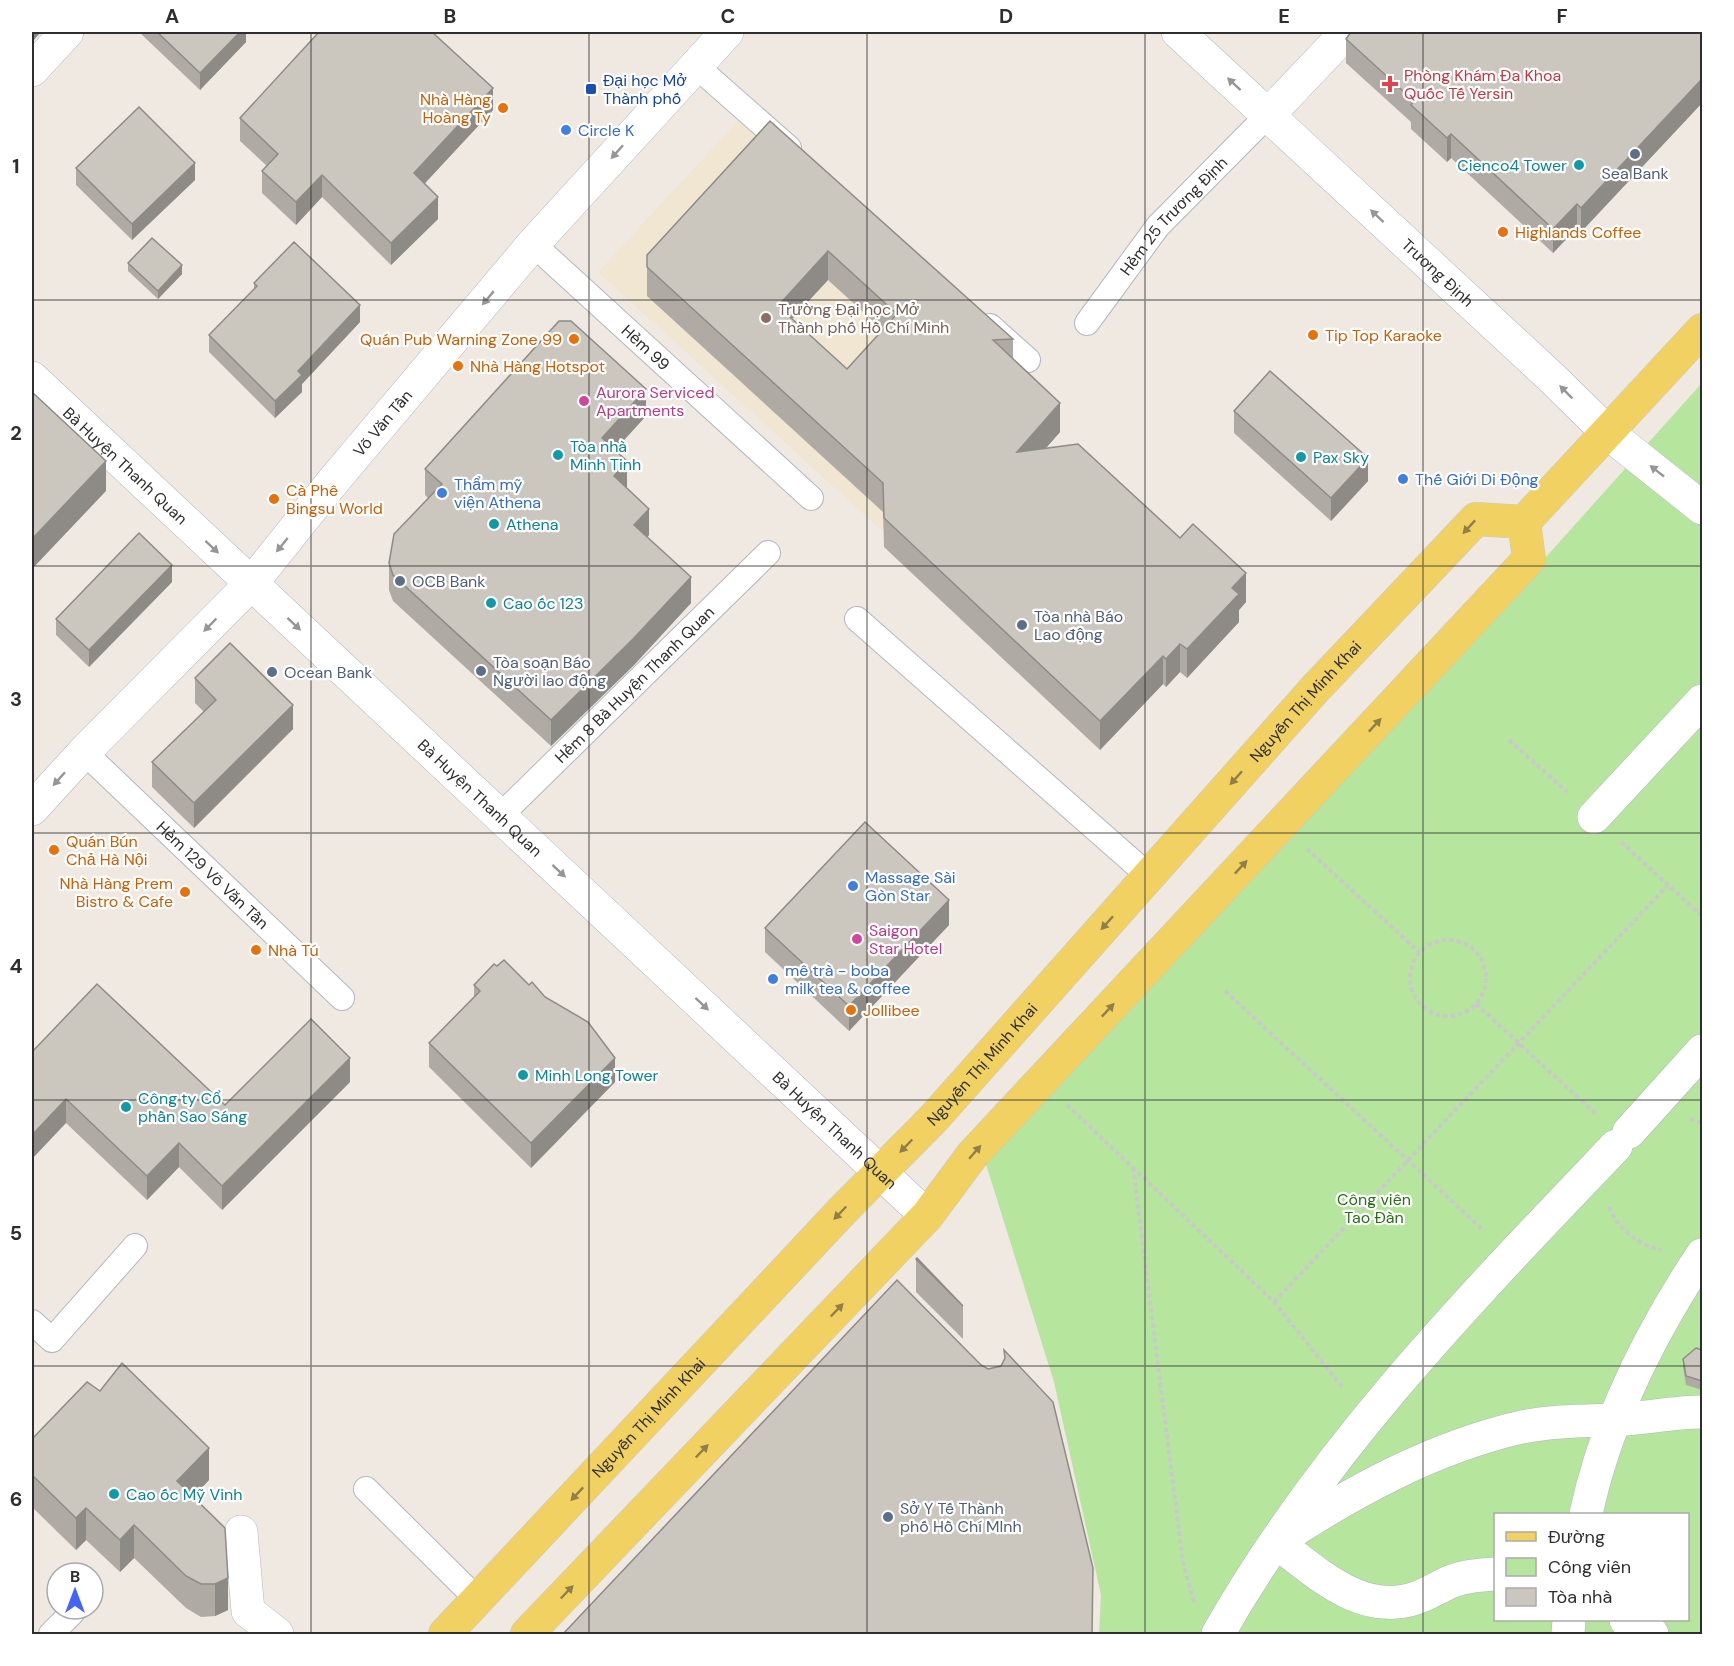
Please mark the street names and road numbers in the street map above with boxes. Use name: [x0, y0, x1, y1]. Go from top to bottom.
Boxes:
street label: Hẻm 25 Trương Định: [1115, 152, 1232, 280]
street label: Trương Định: [1397, 234, 1478, 311]
street label: Hẻm 99: [617, 320, 674, 375]
street label: Võ Văn Tần: [349, 385, 417, 461]
street label: Bà Huyện Thanh Quan: [58, 402, 192, 529]
street label: Hẻm 8 Bà Huyện Thanh Quan: [550, 602, 719, 768]
street label: Nguyễn Thị Minh Khai: [1245, 637, 1366, 767]
street label: Bà Huyện Thanh Quan: [413, 735, 547, 861]
street label: Hẻm 129 Võ Văn Tần: [152, 817, 273, 934]
street label: Nguyễn Thị Minh Khai: [922, 999, 1042, 1130]
street label: Bà Huyện Thanh Quan: [768, 1067, 901, 1194]
street label: Nguyễn Thị Minh Khai: [587, 1353, 710, 1482]

